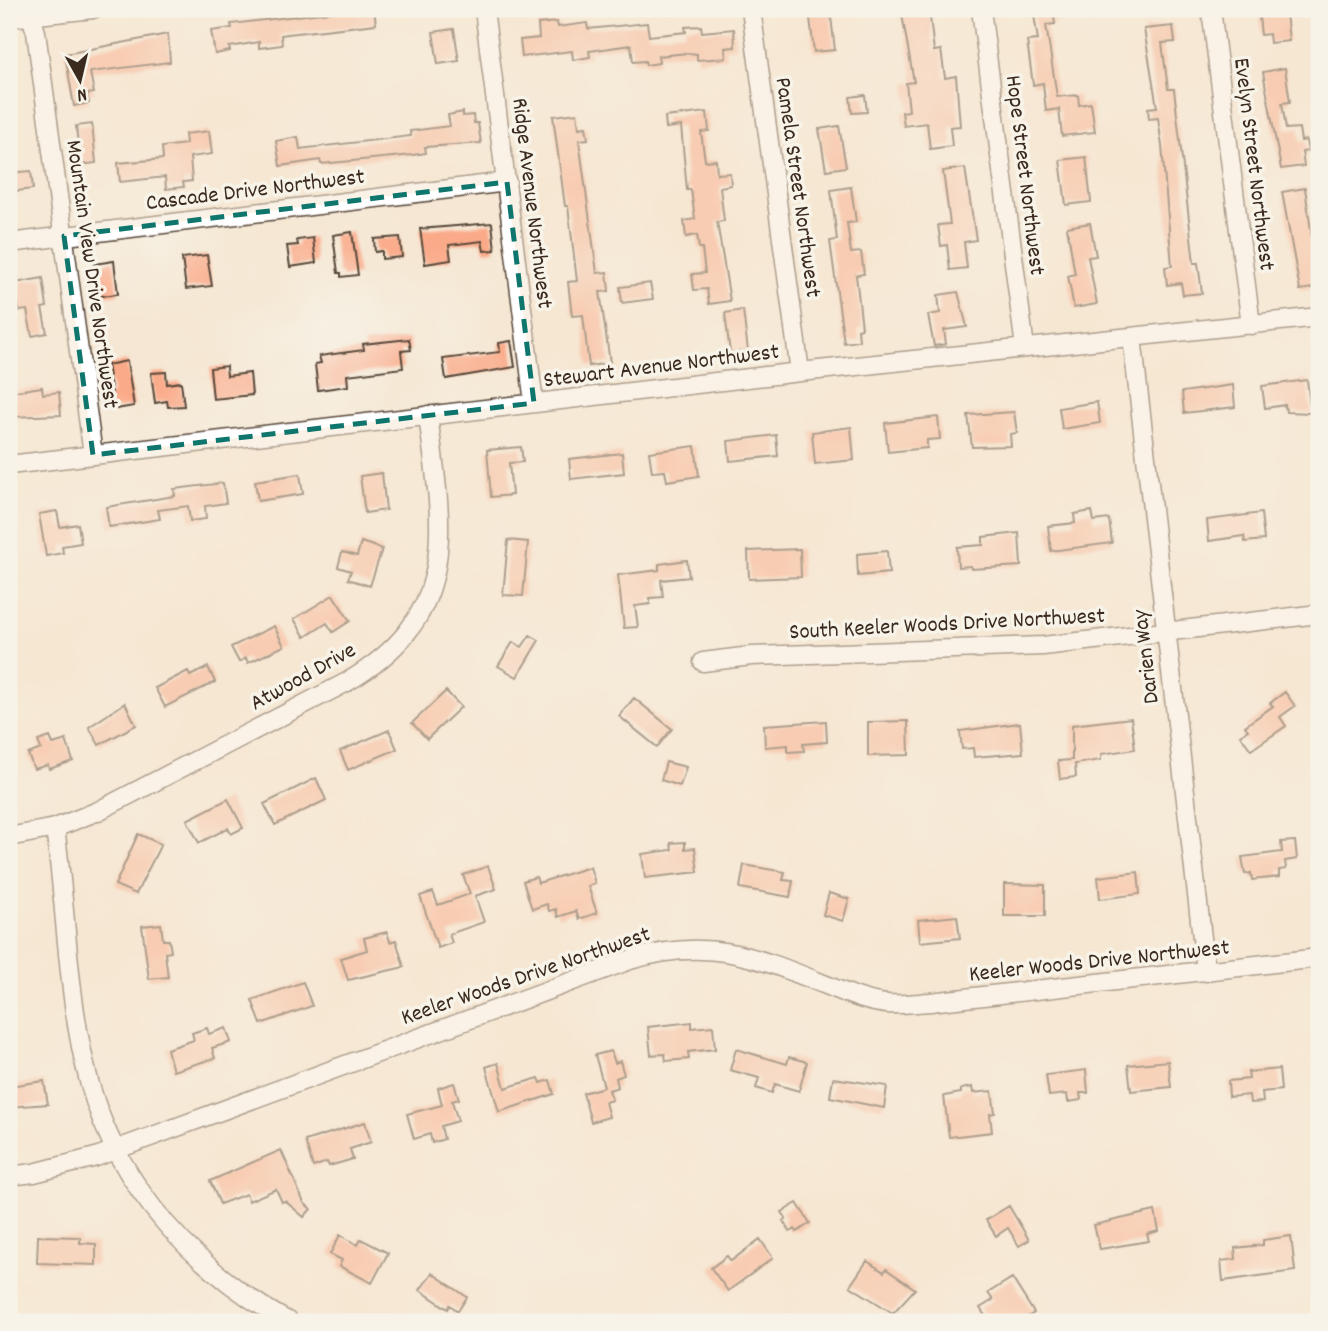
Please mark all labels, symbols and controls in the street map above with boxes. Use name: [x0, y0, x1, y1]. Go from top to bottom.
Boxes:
north arrow: [46, 46, 116, 116]
street label: Evelyn Street Northwest: [1223, 56, 1282, 273]
street label: Hope Street Northwest: [995, 73, 1052, 277]
street label: Pamela Street Northwest: [765, 75, 828, 300]
text: N: [75, 79, 88, 107]
street label: Ridge Avenue Northwest: [501, 96, 560, 311]
street label: Mountain View Drive Northwest: [55, 138, 126, 411]
street label: Cascade Drive Northwest: [144, 162, 367, 221]
street label: Stewart Avenue Northwest: [542, 337, 781, 398]
street label: South Keeler Woods Drive Northwest: [788, 601, 1106, 650]
street label: Darien Way: [1125, 607, 1170, 706]
street label: Atwood Drive: [245, 635, 363, 721]
street label: Keeler Woods Drive Northwest: [397, 919, 655, 1035]
street label: Keeler Woods Drive Northwest: [968, 932, 1231, 993]

